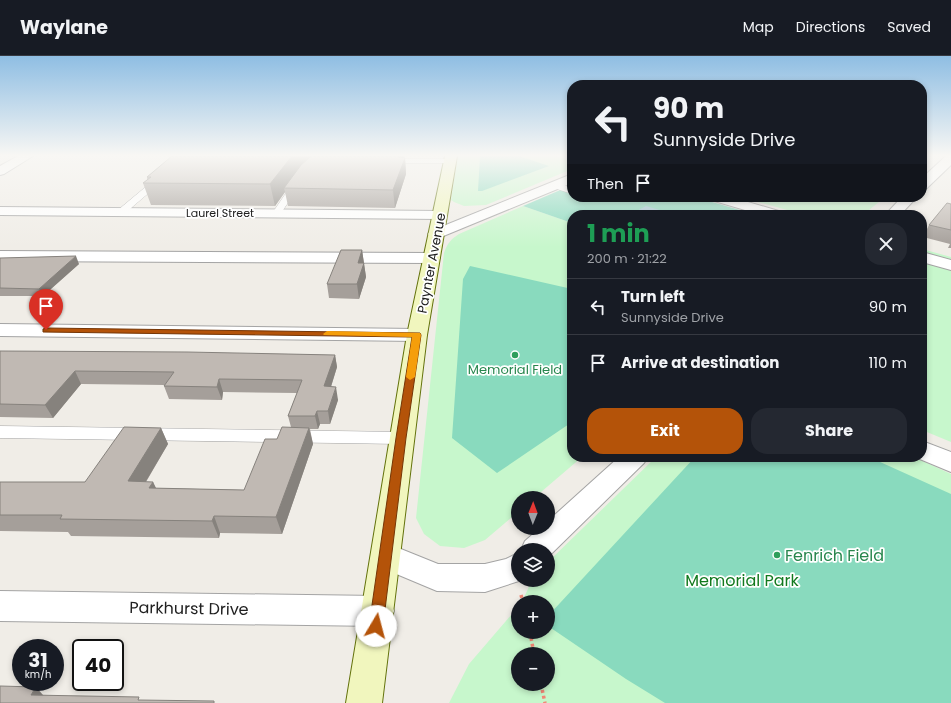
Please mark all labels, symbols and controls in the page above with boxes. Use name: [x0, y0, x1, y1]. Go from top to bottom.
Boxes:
text: Waylane: [20, 14, 108, 41]
text: Map: [743, 17, 774, 37]
text: Directions: [796, 17, 865, 37]
text: Saved: [887, 17, 931, 37]
text: 90 m: [653, 89, 724, 128]
icon: left: [587, 96, 639, 148]
text: Sunnyside Drive: [653, 127, 795, 152]
icon: arrive: [632, 172, 654, 194]
text: Then: [587, 173, 624, 194]
street label: Laurel Street: [186, 205, 254, 221]
street label: Paynter Avenue: [412, 211, 451, 315]
text: 1 min: [587, 217, 650, 250]
button: close: [865, 223, 907, 265]
text: 200 m · 21:22: [587, 249, 667, 268]
text: Turn left: [621, 286, 685, 307]
pin: [29, 289, 63, 330]
icon: arrive: [35, 295, 57, 317]
icon: left: [587, 296, 609, 318]
text: 90 m: [869, 296, 907, 317]
text: Sunnyside Drive: [621, 308, 724, 327]
marker: Memorial Field: [510, 350, 520, 360]
icon: arrive: [587, 352, 609, 374]
text: Arrive at destination: [621, 352, 779, 373]
text: 110 m: [869, 352, 907, 373]
place label: Memorial Field: [468, 360, 562, 379]
button: Exit: [587, 408, 743, 454]
button: Share: [751, 408, 907, 454]
north arrow: [511, 491, 555, 535]
map controls: [511, 491, 555, 691]
button: layers: [511, 543, 555, 587]
place label: Fenrich Field: [785, 544, 884, 567]
marker: Fenrich Field: [772, 550, 782, 560]
park label: Memorial Park: [685, 569, 800, 592]
button: +: [511, 595, 555, 639]
street label: Parkhurst Drive: [129, 596, 249, 621]
position arrow: [355, 605, 397, 647]
speed limit sign: 40: [72, 639, 124, 691]
text: 31: [28, 646, 48, 674]
button: −: [511, 647, 555, 691]
text: km/h: [25, 667, 51, 682]

